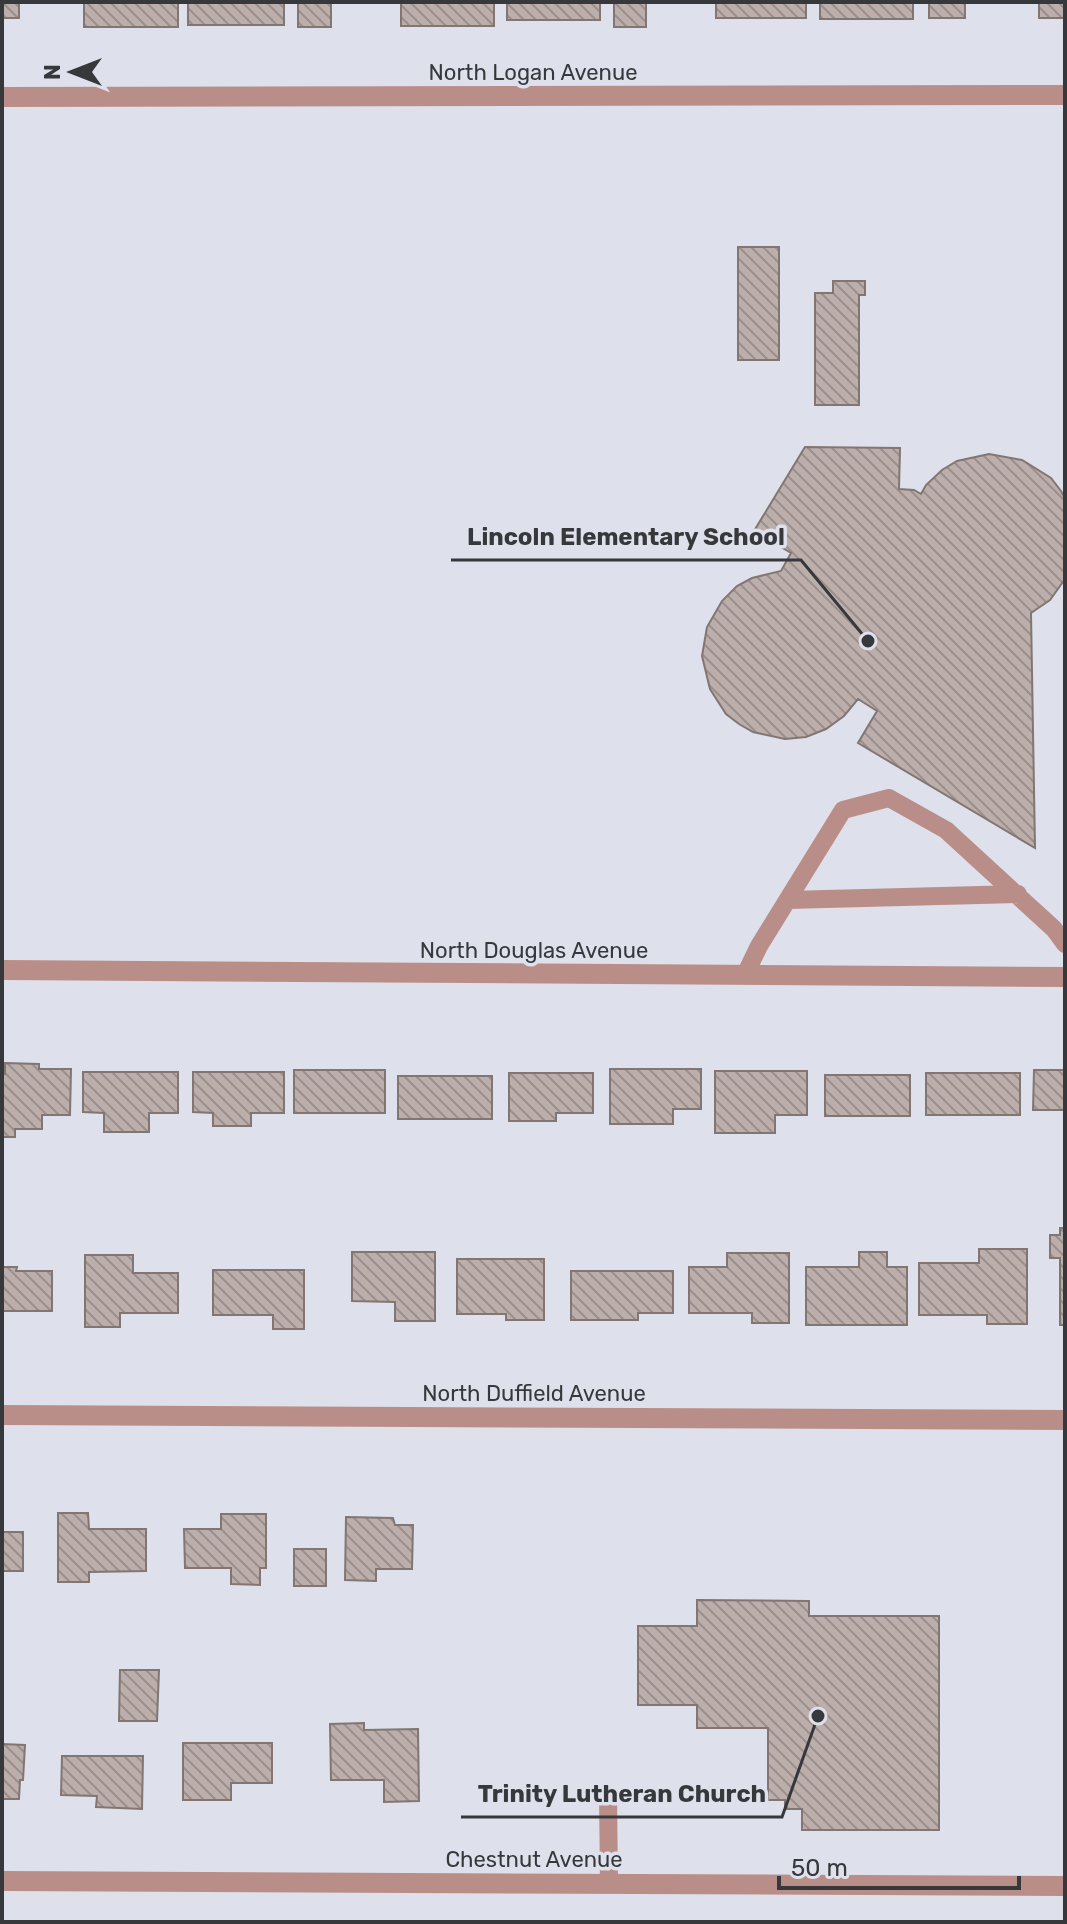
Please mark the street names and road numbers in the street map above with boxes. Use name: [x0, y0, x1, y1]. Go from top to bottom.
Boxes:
street label: North Logan Avenue: [429, 59, 637, 86]
street label: North Douglas Avenue: [420, 937, 648, 964]
street label: North Duffield Avenue: [422, 1380, 646, 1407]
street label: Chestnut Avenue: [445, 1846, 623, 1873]

